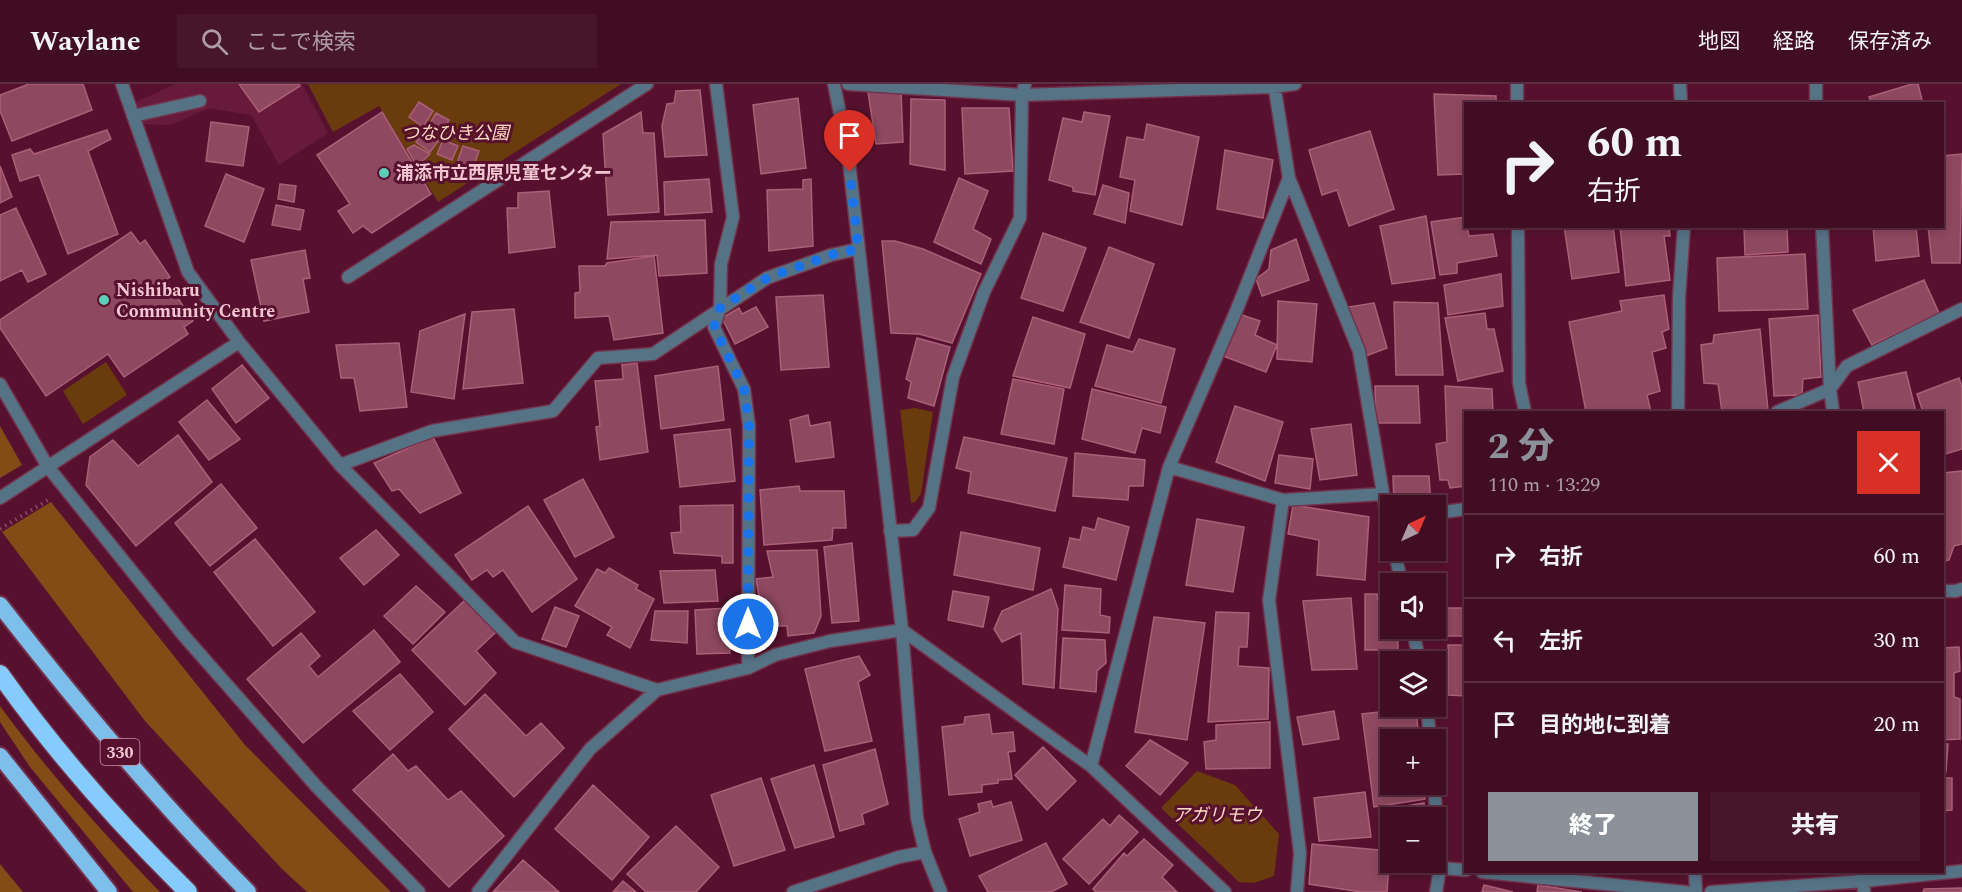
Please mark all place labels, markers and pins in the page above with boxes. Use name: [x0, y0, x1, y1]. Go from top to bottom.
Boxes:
pin: [824, 110, 875, 172]
place label: 浦添市立西原児童センター: [396, 160, 612, 187]
marker: 浦添市立西原児童センター: [377, 166, 391, 180]
place label: Nishibaru Community Centre: [116, 277, 275, 325]
marker: Nishibaru Community Centre: [97, 293, 111, 307]

